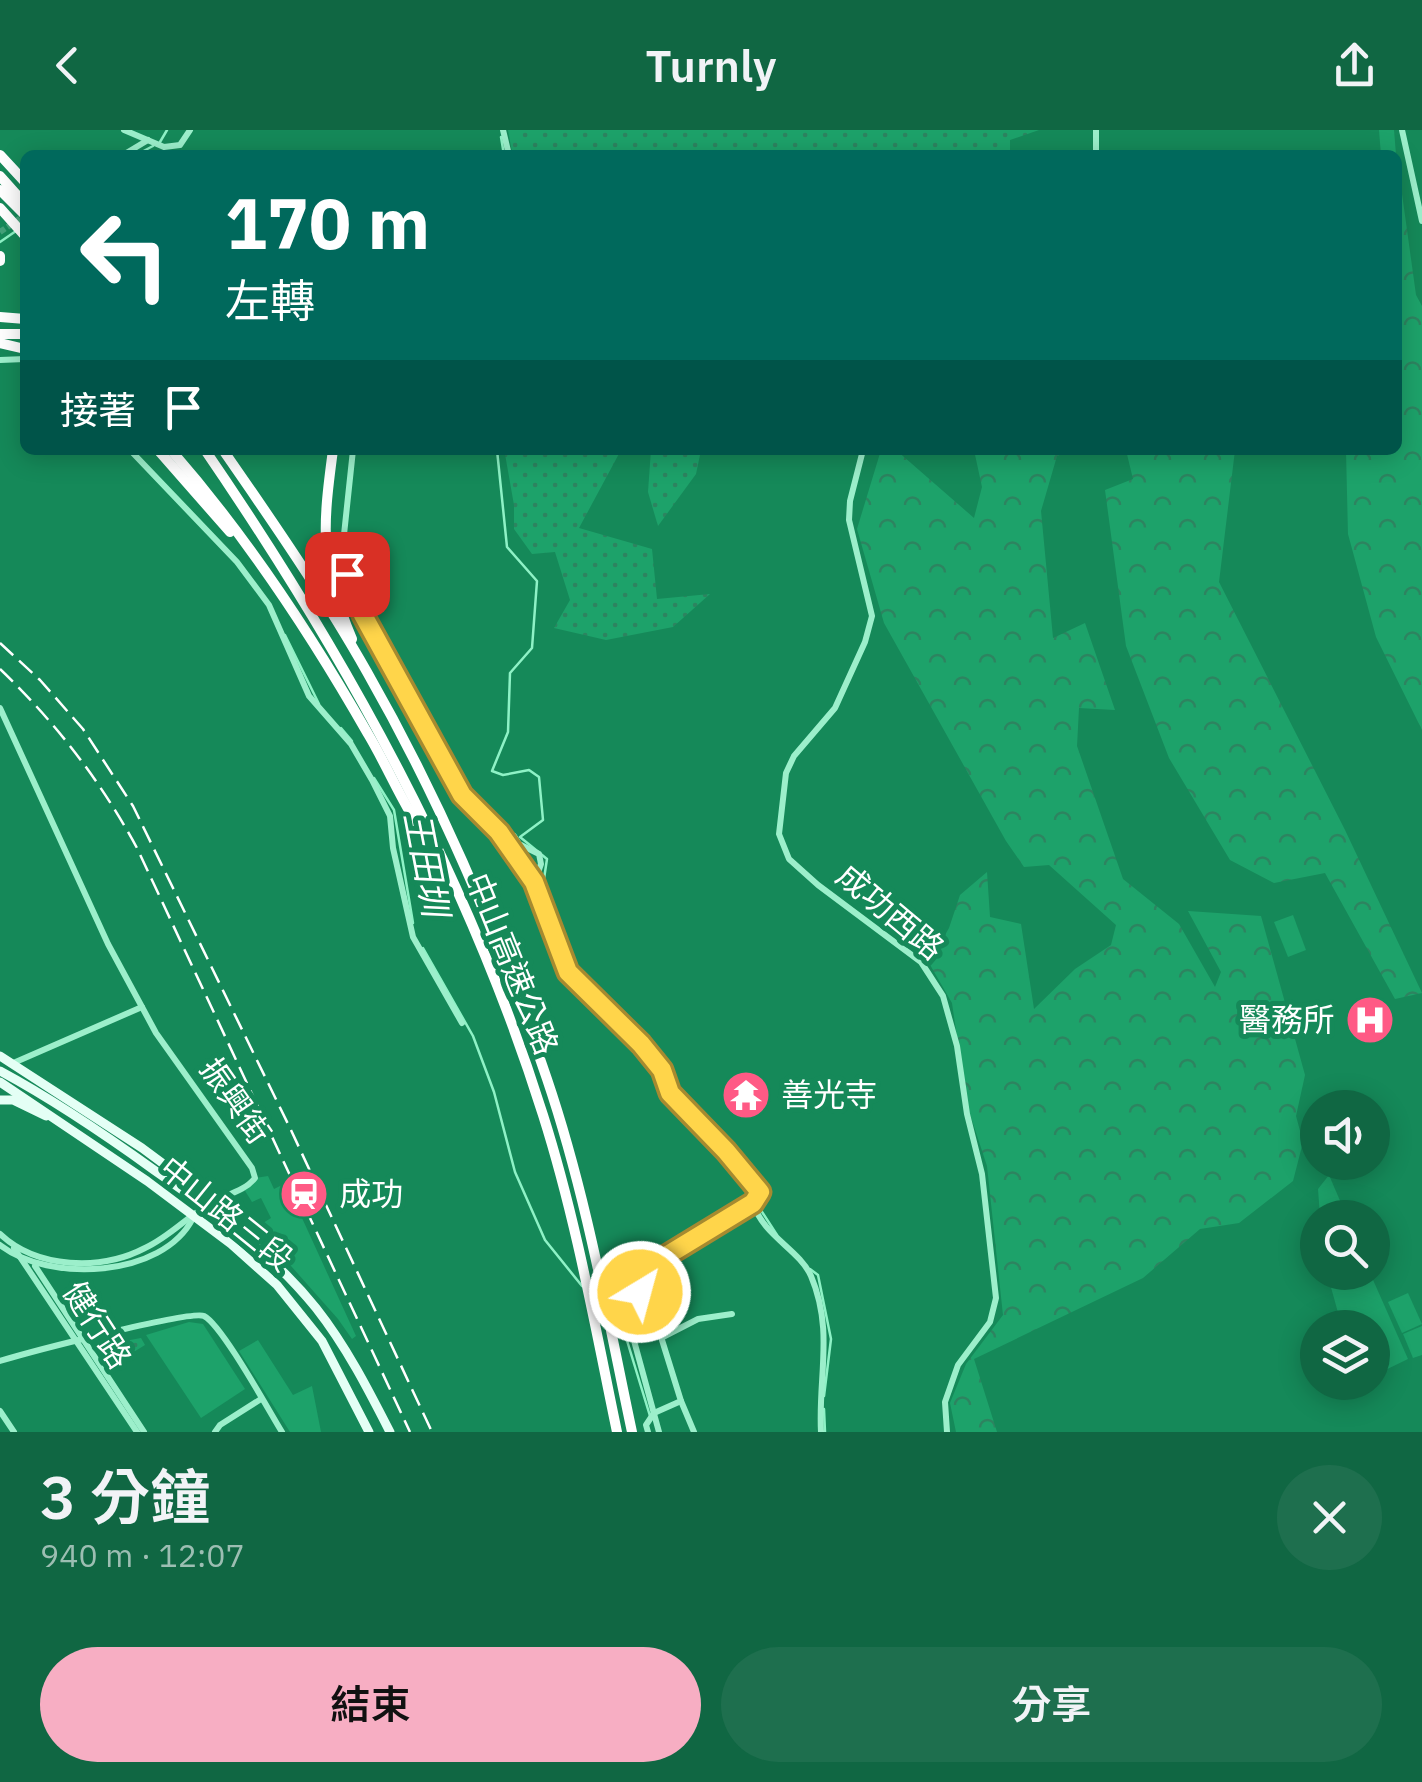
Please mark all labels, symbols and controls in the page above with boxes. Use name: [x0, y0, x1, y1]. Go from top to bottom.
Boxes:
text: Turnly: [645, 36, 777, 94]
icon: back: [40, 38, 95, 93]
icon: share: [1327, 38, 1382, 93]
text: 170 m: [225, 177, 430, 268]
icon: left: [60, 190, 190, 320]
text: 左轉: [225, 271, 315, 329]
icon: arrive: [156, 380, 211, 435]
text: 接著: [60, 385, 136, 434]
pin: [305, 532, 390, 617]
icon: arrive: [320, 547, 375, 602]
water label: 王田圳: [394, 808, 461, 925]
street label: 成功西路: [828, 854, 953, 968]
street label: 中山高速公路: [457, 867, 568, 1061]
hospital icon: 醫務所: [1344, 994, 1396, 1046]
place label: 醫務所: [1239, 998, 1335, 1040]
street label: 振興街: [191, 1049, 281, 1152]
temple icon: 善光寺: [720, 1069, 772, 1121]
place label: 善光寺: [781, 1073, 877, 1115]
map controls: [1300, 1090, 1390, 1400]
button: sound: [1300, 1090, 1390, 1180]
street label: 中山路三段: [151, 1147, 302, 1280]
station icon: 成功: [278, 1168, 330, 1220]
place label: 成功: [339, 1172, 403, 1214]
button: search: [1300, 1200, 1390, 1290]
position arrow: [588, 1240, 692, 1344]
street label: 健行路: [54, 1273, 142, 1376]
button: layers: [1300, 1310, 1390, 1400]
text: 3 分鐘: [40, 1457, 210, 1536]
button: close: [1277, 1465, 1382, 1570]
text: 940 m · 12:07: [40, 1534, 245, 1576]
button: 結束: [40, 1647, 701, 1762]
button: 分享: [721, 1647, 1382, 1762]

